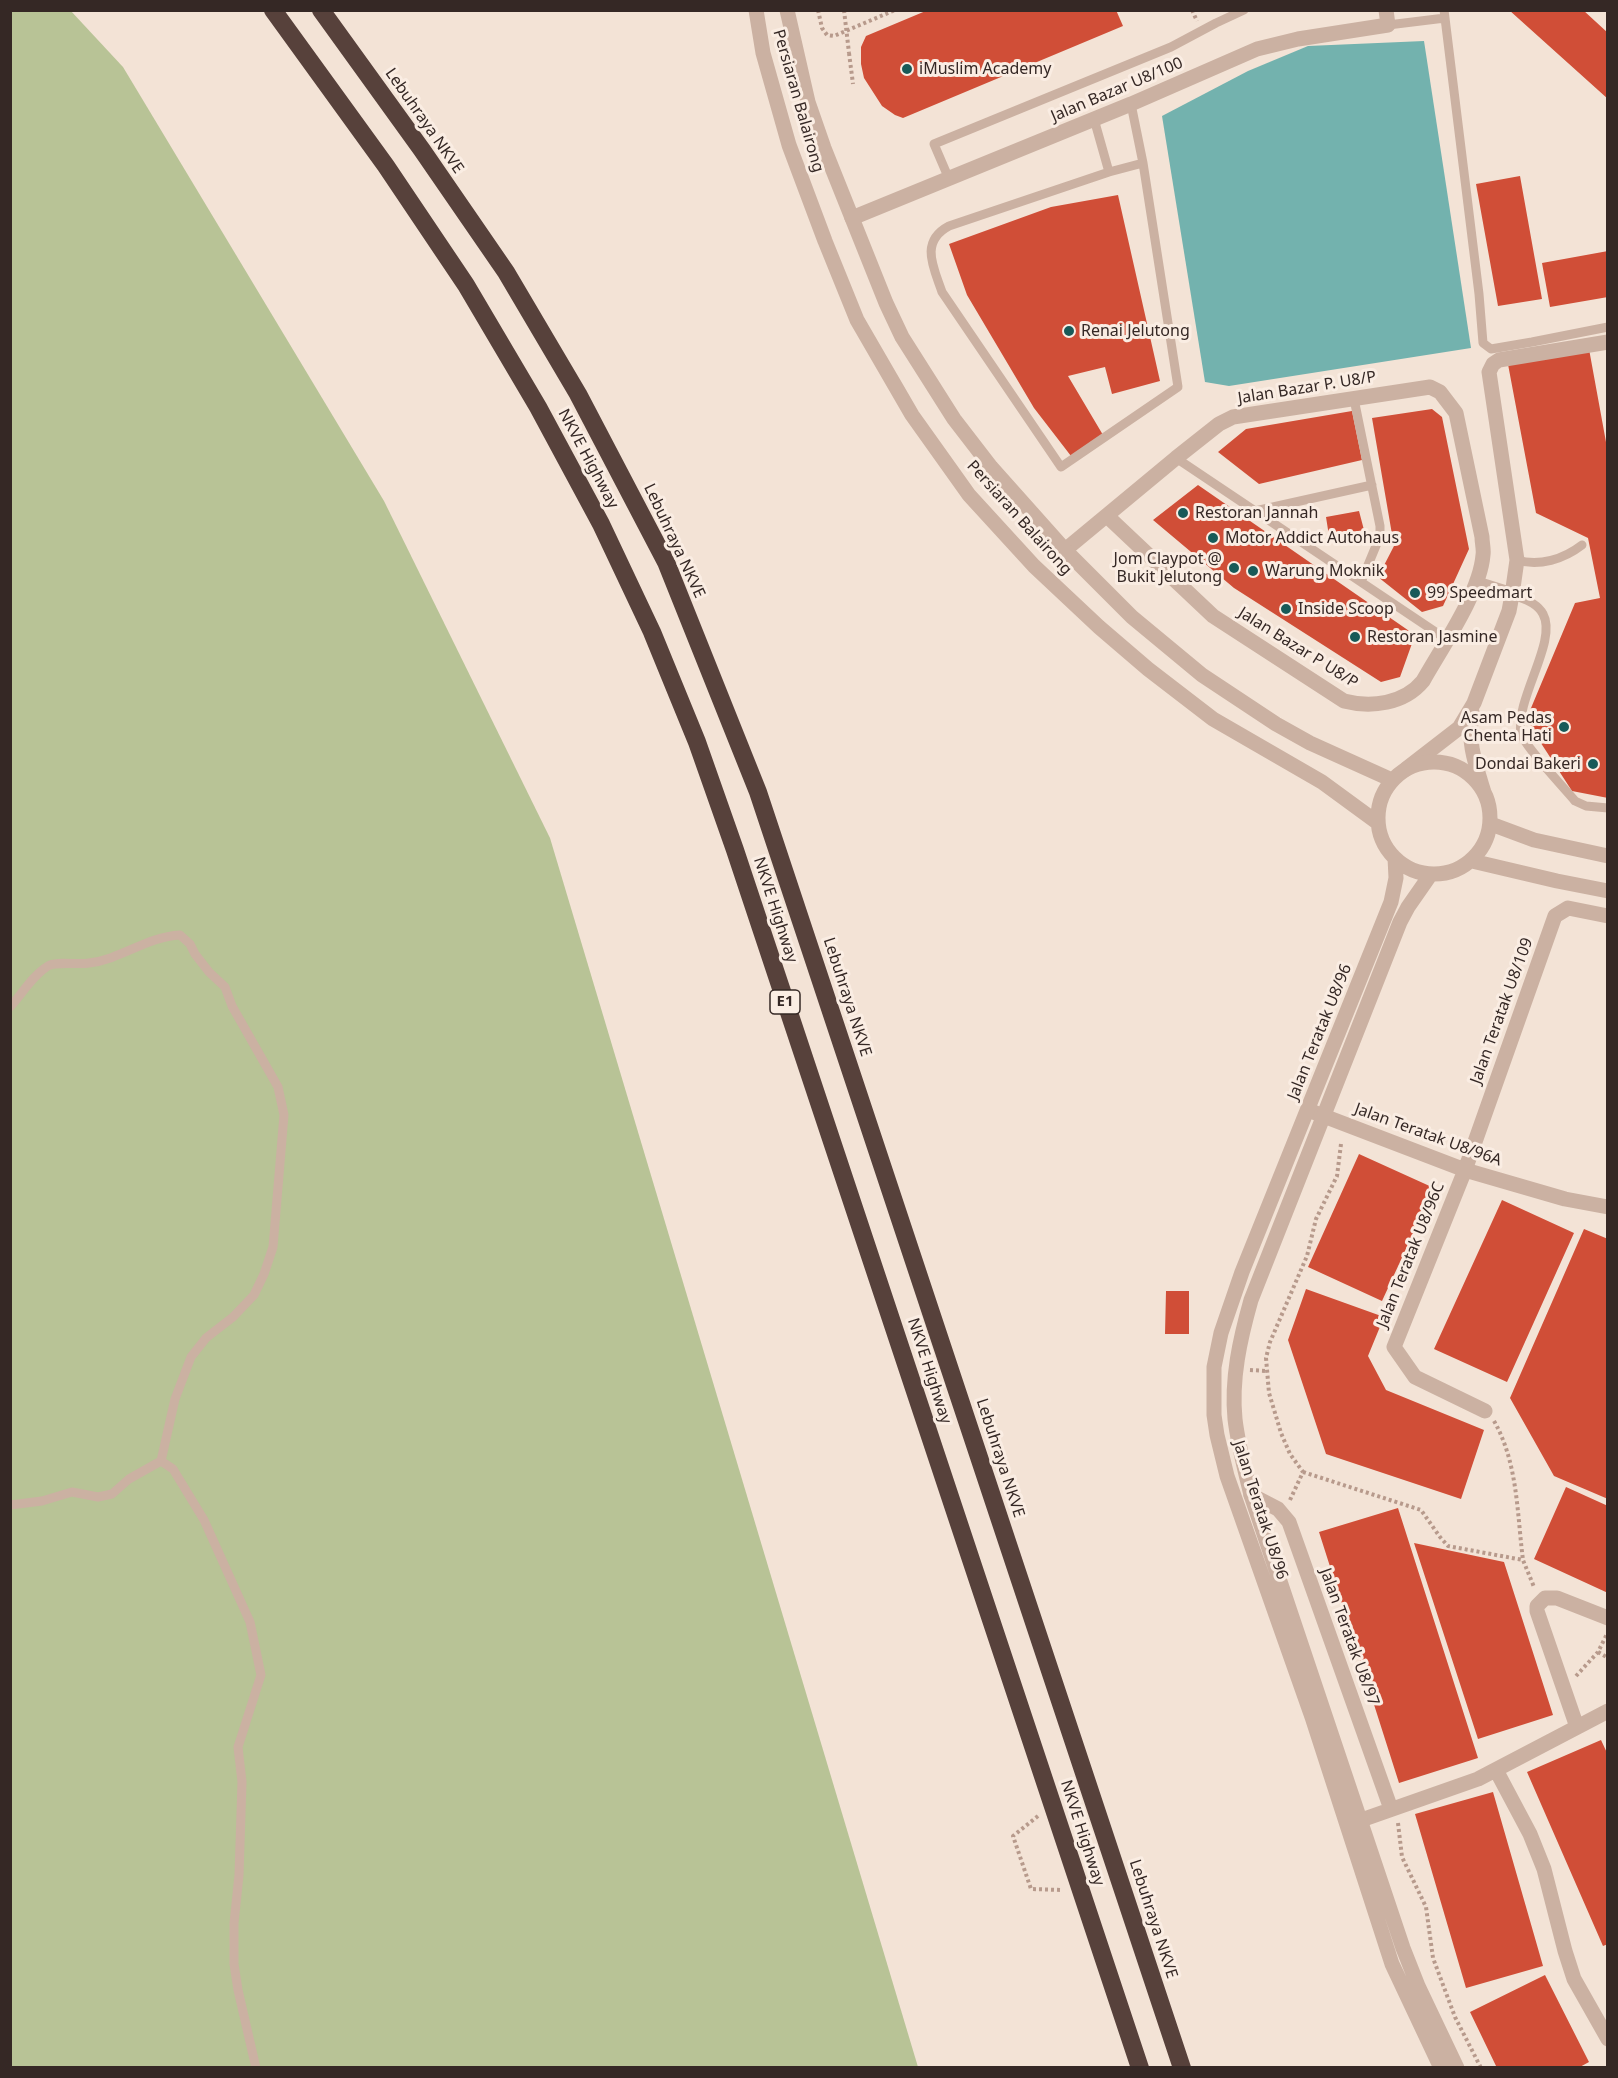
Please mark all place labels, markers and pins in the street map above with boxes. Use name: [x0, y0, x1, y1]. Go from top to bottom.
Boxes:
place label: iMuslim Academy: [919, 59, 1051, 79]
marker: iMuslim Academy: [900, 62, 914, 76]
place label: Renai Jelutong: [1081, 321, 1190, 341]
marker: Renai Jelutong: [1062, 324, 1076, 338]
place label: Restoran Jannah: [1195, 503, 1318, 523]
marker: Restoran Jannah: [1176, 506, 1190, 520]
place label: Motor Addict Autohaus: [1225, 528, 1399, 548]
marker: Motor Addict Autohaus: [1206, 531, 1220, 545]
place label: Jom Claypot @ Bukit Jelutong: [1114, 549, 1222, 587]
marker: Jom Claypot @ Bukit Jelutong: [1227, 561, 1241, 575]
place label: Warung Moknik: [1265, 561, 1384, 581]
marker: Warung Moknik: [1246, 564, 1260, 578]
place label: 99 Speedmart: [1427, 583, 1532, 603]
marker: 99 Speedmart: [1408, 586, 1422, 600]
place label: Inside Scoop: [1298, 599, 1394, 619]
marker: Inside Scoop: [1279, 602, 1293, 616]
place label: Restoran Jasmine: [1367, 627, 1497, 647]
marker: Restoran Jasmine: [1348, 630, 1362, 644]
place label: Asam Pedas Chenta Hati: [1461, 708, 1552, 746]
marker: Asam Pedas Chenta Hati: [1557, 720, 1571, 734]
place label: Dondai Bakeri: [1475, 754, 1581, 774]
marker: Dondai Bakeri: [1586, 757, 1600, 771]

